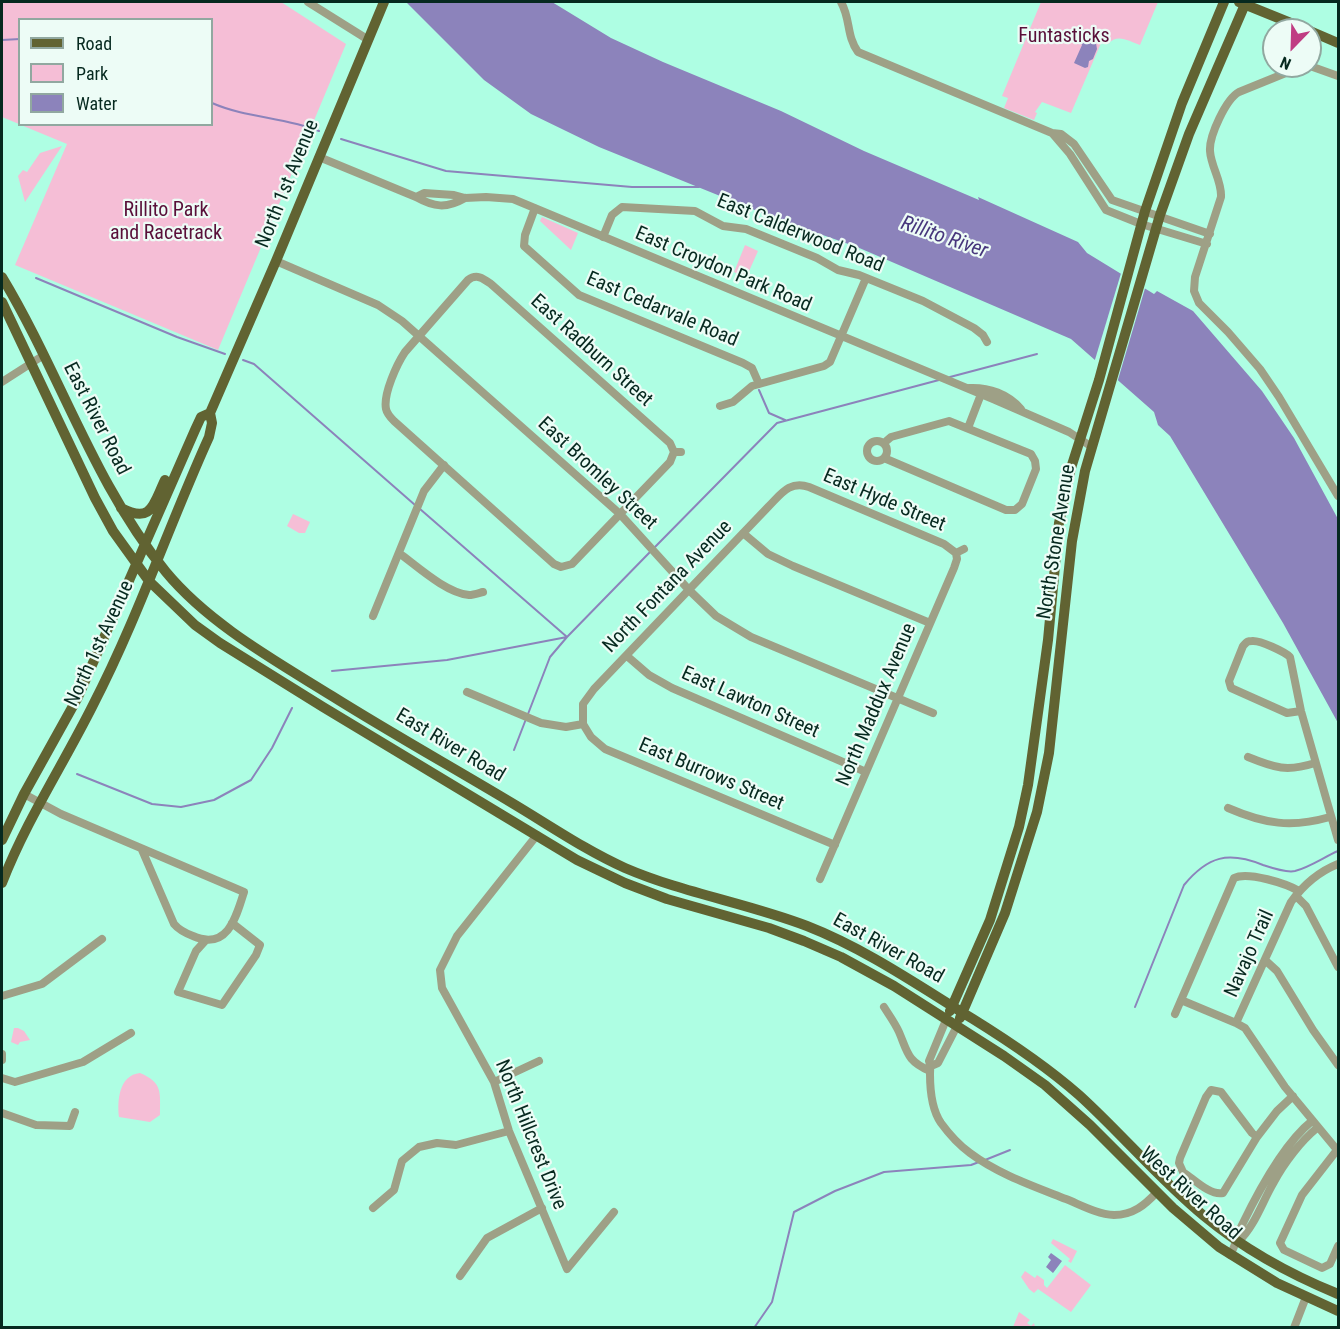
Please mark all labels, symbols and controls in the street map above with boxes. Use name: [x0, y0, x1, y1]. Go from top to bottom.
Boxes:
legend: [18, 18, 213, 126]
north arrow: [1262, 18, 1322, 78]
park label: Funtasticks: [1018, 25, 1110, 49]
text: Road: [76, 33, 112, 54]
text: N: [1277, 53, 1294, 74]
text: Park: [76, 63, 108, 84]
text: Water: [76, 93, 117, 114]
street label: North 1st Avenue: [251, 116, 325, 252]
street label: East Calderwood Road: [713, 190, 887, 278]
park label: Rillito Park and Racetrack: [110, 199, 222, 246]
water label: Rillito River: [897, 211, 991, 265]
street label: East Croydon Park Road: [631, 222, 815, 318]
street label: East Cedarvale Road: [583, 267, 741, 353]
street label: East Radburn Street: [525, 290, 657, 412]
street label: East River Road: [57, 359, 135, 479]
street label: East Bromley Street: [532, 412, 662, 536]
street label: North Stone Avenue: [1033, 463, 1081, 621]
street label: East Hyde Street: [819, 464, 949, 538]
street label: North Fontana Avenue: [598, 516, 738, 658]
street label: North 1st Avenue: [60, 577, 140, 711]
street label: North Maddux Avenue: [832, 620, 922, 790]
street label: East Lawton Street: [677, 662, 823, 744]
street label: East River Road: [391, 704, 509, 788]
street label: East Burrows Street: [635, 734, 787, 816]
street label: Navajo Trail: [1220, 907, 1280, 1001]
street label: East River Road: [828, 909, 948, 989]
street label: North Hillcrest Drive: [489, 1057, 571, 1213]
street label: West River Road: [1134, 1142, 1246, 1246]

